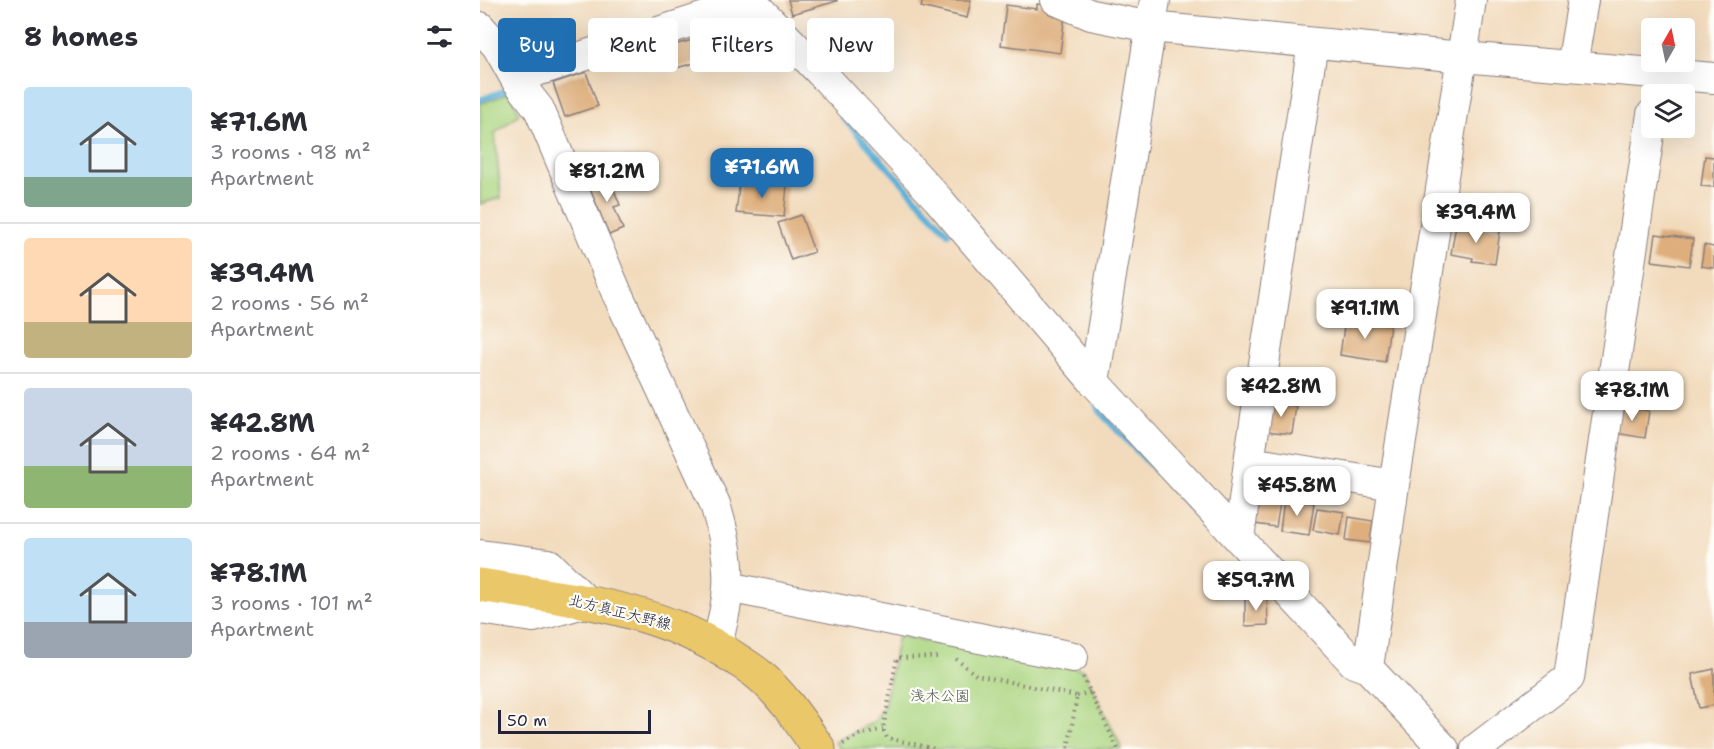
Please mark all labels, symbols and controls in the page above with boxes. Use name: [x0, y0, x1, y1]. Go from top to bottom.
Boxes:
chip: Buy: [498, 18, 576, 72]
chip: Rent: [588, 18, 678, 72]
chip: Filters: [690, 18, 795, 72]
chip: New: [807, 18, 894, 72]
north arrow: [1641, 18, 1695, 72]
map controls: [1641, 18, 1695, 138]
text: 8 homes: [24, 19, 138, 54]
icon: filters: [423, 20, 456, 53]
button: layers: [1641, 84, 1695, 138]
text: ¥71.6M: [210, 104, 308, 139]
icon: home: [72, 111, 144, 183]
text: 3 rooms · 98 m²: [210, 139, 371, 165]
pin: ¥71.6M: [713, 148, 811, 199]
pin: ¥81.2M: [558, 152, 656, 203]
text: ¥71.6M: [724, 154, 800, 180]
text: ¥81.2M: [569, 158, 645, 184]
text: Apartment: [210, 165, 314, 191]
pin: ¥39.4M: [1427, 193, 1525, 244]
text: ¥39.4M: [1436, 199, 1516, 225]
text: ¥39.4M: [210, 255, 314, 290]
icon: home: [72, 262, 144, 334]
pin: ¥91.1M: [1316, 289, 1414, 340]
text: 2 rooms · 56 m²: [210, 290, 369, 316]
text: ¥91.1M: [1330, 295, 1400, 321]
text: Apartment: [210, 316, 314, 342]
pin: ¥42.8M: [1232, 367, 1330, 418]
pin: ¥78.1M: [1583, 371, 1681, 422]
text: ¥42.8M: [1241, 373, 1321, 399]
text: ¥78.1M: [1595, 377, 1669, 403]
text: ¥42.8M: [210, 405, 315, 440]
icon: home: [72, 412, 144, 484]
text: 2 rooms · 64 m²: [210, 440, 370, 466]
text: Apartment: [210, 466, 314, 492]
pin: ¥45.8M: [1248, 466, 1346, 517]
text: ¥45.8M: [1257, 472, 1337, 498]
text: ¥78.1M: [210, 555, 307, 590]
pin: ¥59.7M: [1207, 561, 1305, 612]
icon: home: [72, 562, 144, 634]
text: ¥59.7M: [1217, 567, 1295, 593]
text: 3 rooms · 101 m²: [210, 590, 373, 616]
street label: 北方真正大野線: [567, 590, 673, 634]
text: Apartment: [210, 616, 314, 642]
park label: 浅木公園: [910, 686, 970, 706]
scale bar: [498, 707, 651, 734]
text: 50 m: [507, 710, 547, 731]

